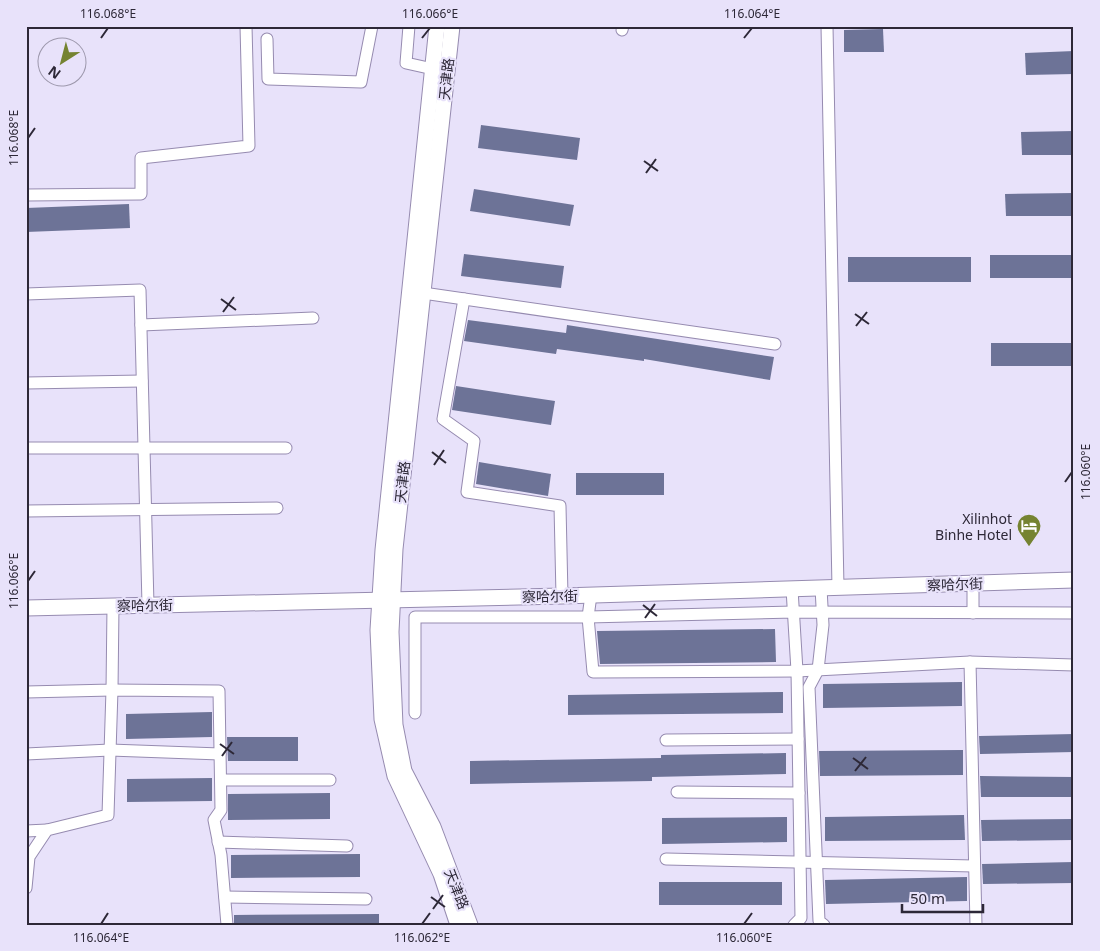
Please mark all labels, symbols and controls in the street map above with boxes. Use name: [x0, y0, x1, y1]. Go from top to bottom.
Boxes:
text: 116.068°E: [80, 5, 136, 22]
text: 116.066°E: [402, 5, 458, 22]
text: 116.064°E: [724, 5, 780, 22]
north arrow: [38, 38, 88, 88]
street label: 天津路: [434, 57, 458, 101]
text: N: [44, 62, 64, 84]
text: 116.068°E: [5, 110, 22, 166]
text: 116.060°E: [1077, 444, 1094, 500]
street label: 天津路: [390, 460, 414, 504]
place label: Xilinhot Binhe Hotel: [935, 509, 1012, 544]
hotel icon: Xilinhot Binhe Hotel: [1016, 513, 1042, 547]
text: 116.066°E: [5, 553, 22, 609]
street label: 察哈尔街: [927, 574, 983, 594]
street label: 察哈尔街: [522, 586, 578, 606]
street label: 察哈尔街: [117, 595, 173, 615]
street label: 天津路: [440, 866, 474, 912]
scale bar: [902, 881, 984, 913]
text: 50 m: [910, 888, 945, 908]
text: 116.064°E: [73, 929, 129, 946]
text: 116.062°E: [394, 929, 450, 946]
text: 116.060°E: [716, 929, 772, 946]

